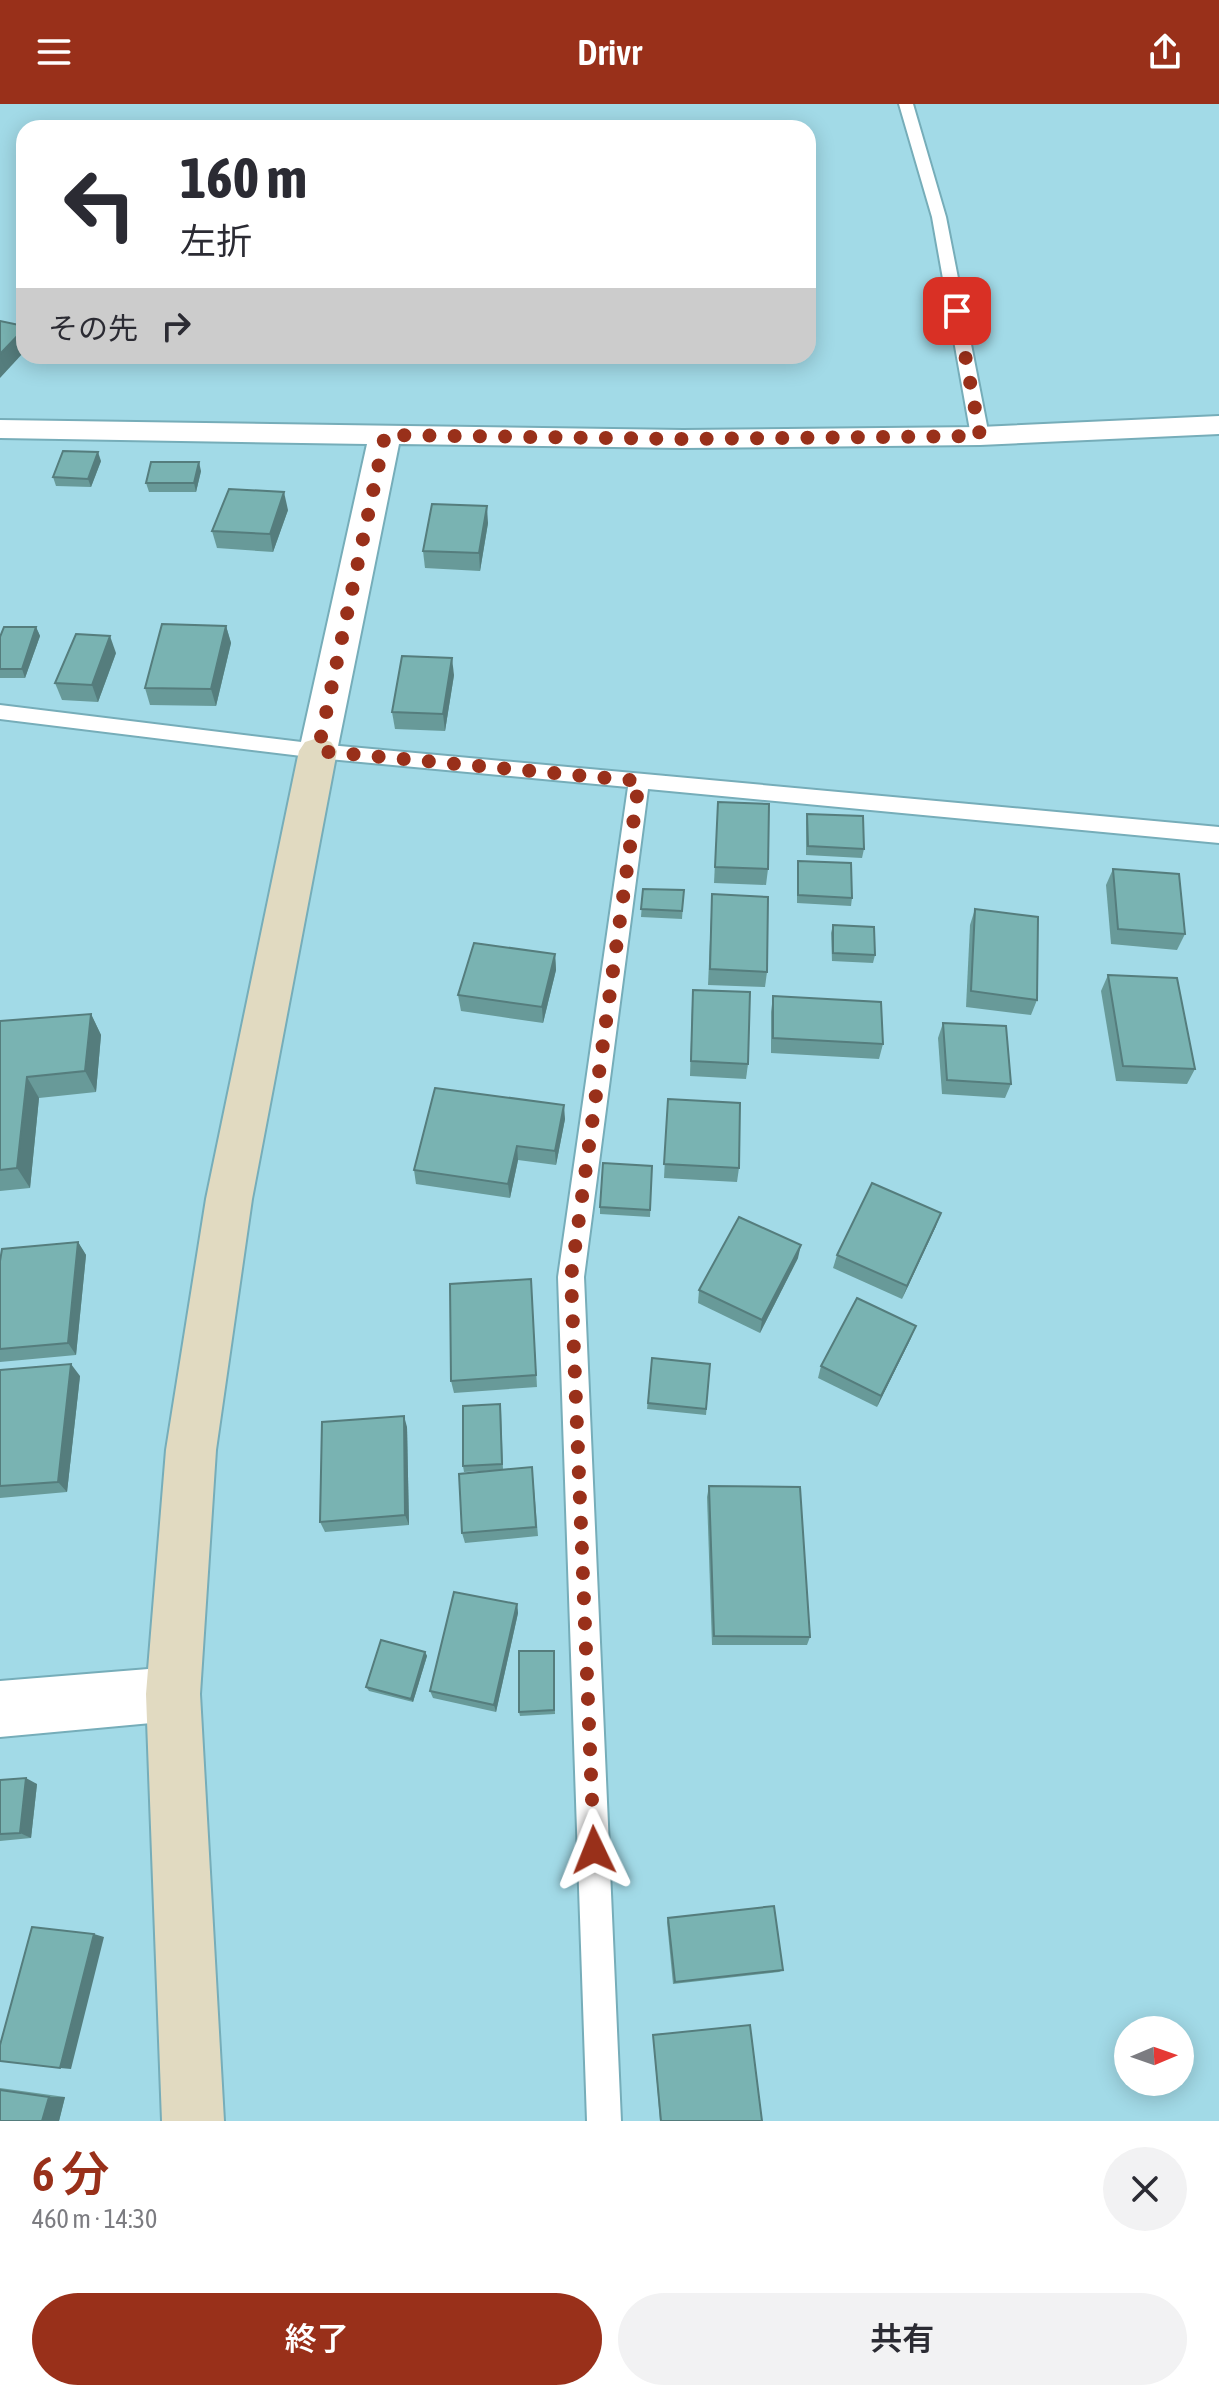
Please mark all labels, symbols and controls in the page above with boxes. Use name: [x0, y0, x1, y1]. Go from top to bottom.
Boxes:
icon: menu: [32, 30, 76, 74]
icon: share: [1143, 30, 1187, 74]
text: Drivr: [577, 31, 642, 73]
text: 160 m: [180, 146, 307, 210]
icon: left: [48, 152, 152, 256]
text: 左折: [180, 220, 252, 262]
pin: [923, 277, 991, 345]
icon: arrive: [935, 289, 979, 333]
icon: right: [154, 304, 198, 348]
text: その先: [48, 311, 138, 345]
position arrow: [552, 1808, 636, 1892]
north arrow: [1114, 2016, 1194, 2096]
map controls: [1114, 2016, 1194, 2096]
text: 6 分: [32, 2146, 109, 2201]
button: close: [1103, 2147, 1187, 2231]
text: 460 m · 14:30: [32, 2204, 157, 2234]
button: 終了: [32, 2293, 602, 2385]
button: 共有: [618, 2293, 1187, 2385]

